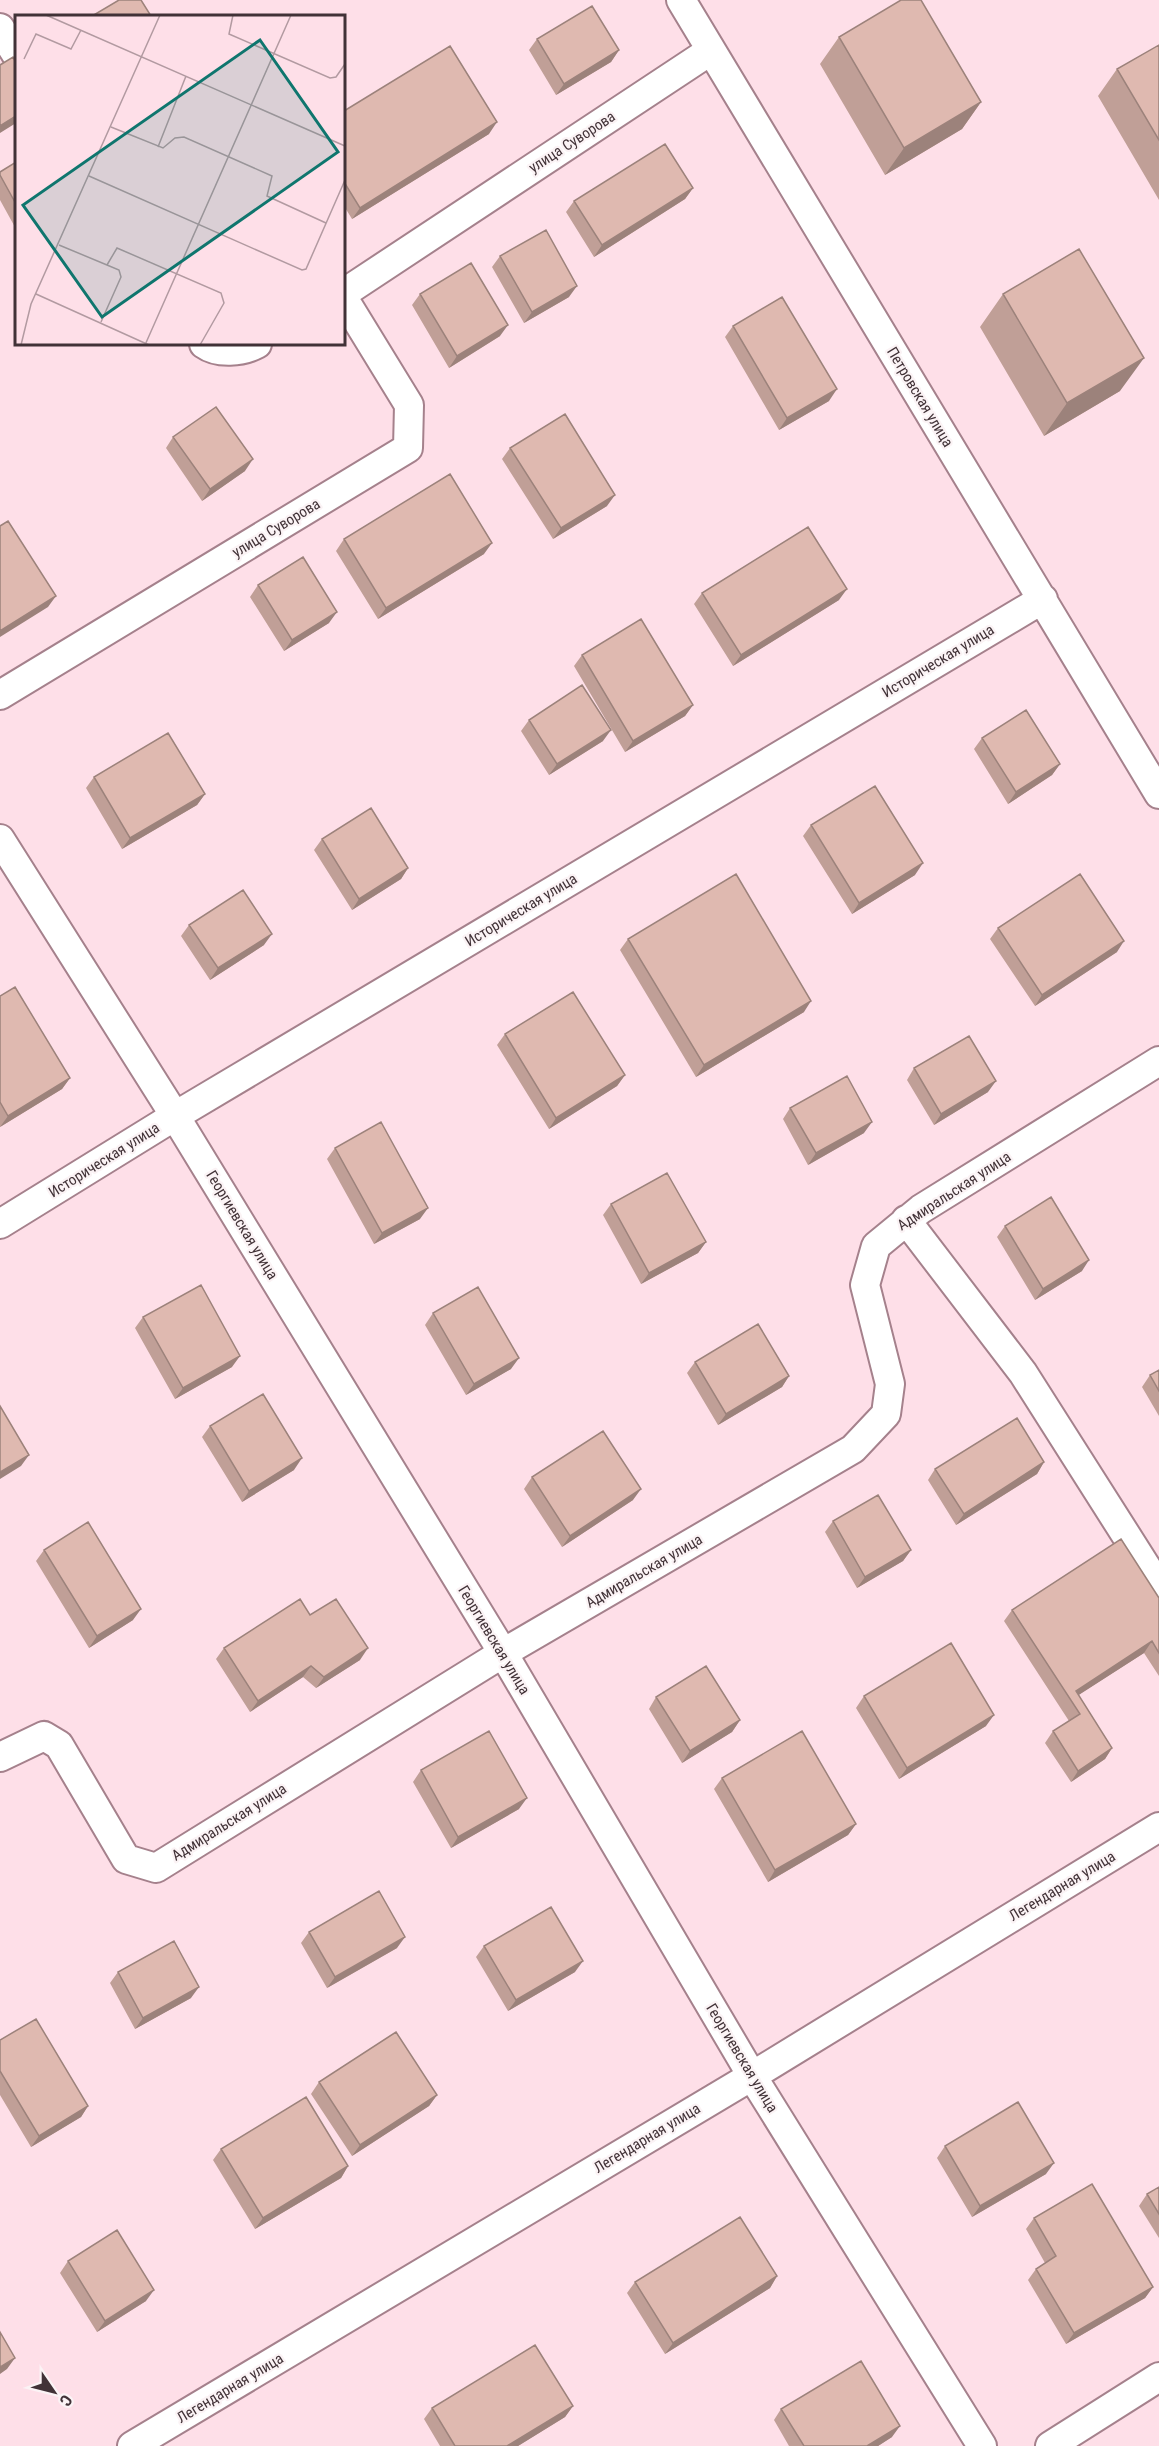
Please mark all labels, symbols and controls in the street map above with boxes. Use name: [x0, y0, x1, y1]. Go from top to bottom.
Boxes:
inset map: [15, 15, 345, 345]
street label: улица Суворова: [525, 107, 619, 177]
street label: Петровская улица: [883, 344, 957, 450]
street label: улица Суворова: [229, 495, 323, 561]
street label: Историческая улица: [879, 620, 997, 702]
street label: Историческая улица: [462, 869, 580, 951]
street label: Историческая улица: [45, 1119, 163, 1201]
street label: Адмиральская улица: [894, 1148, 1014, 1234]
street label: Георгиевская улица: [202, 1167, 282, 1283]
street label: Адмиральская улица: [582, 1530, 706, 1612]
street label: Георгиевская улица: [454, 1582, 534, 1698]
street label: Адмиральская улица: [168, 1779, 290, 1865]
street label: Легендарная улица: [1006, 1847, 1118, 1925]
street label: Георгиевская улица: [702, 2000, 782, 2116]
street label: Легендарная улица: [591, 2099, 703, 2177]
street label: Легендарная улица: [174, 2349, 286, 2427]
north arrow: [24, 2362, 84, 2422]
text: С: [55, 2391, 76, 2410]

